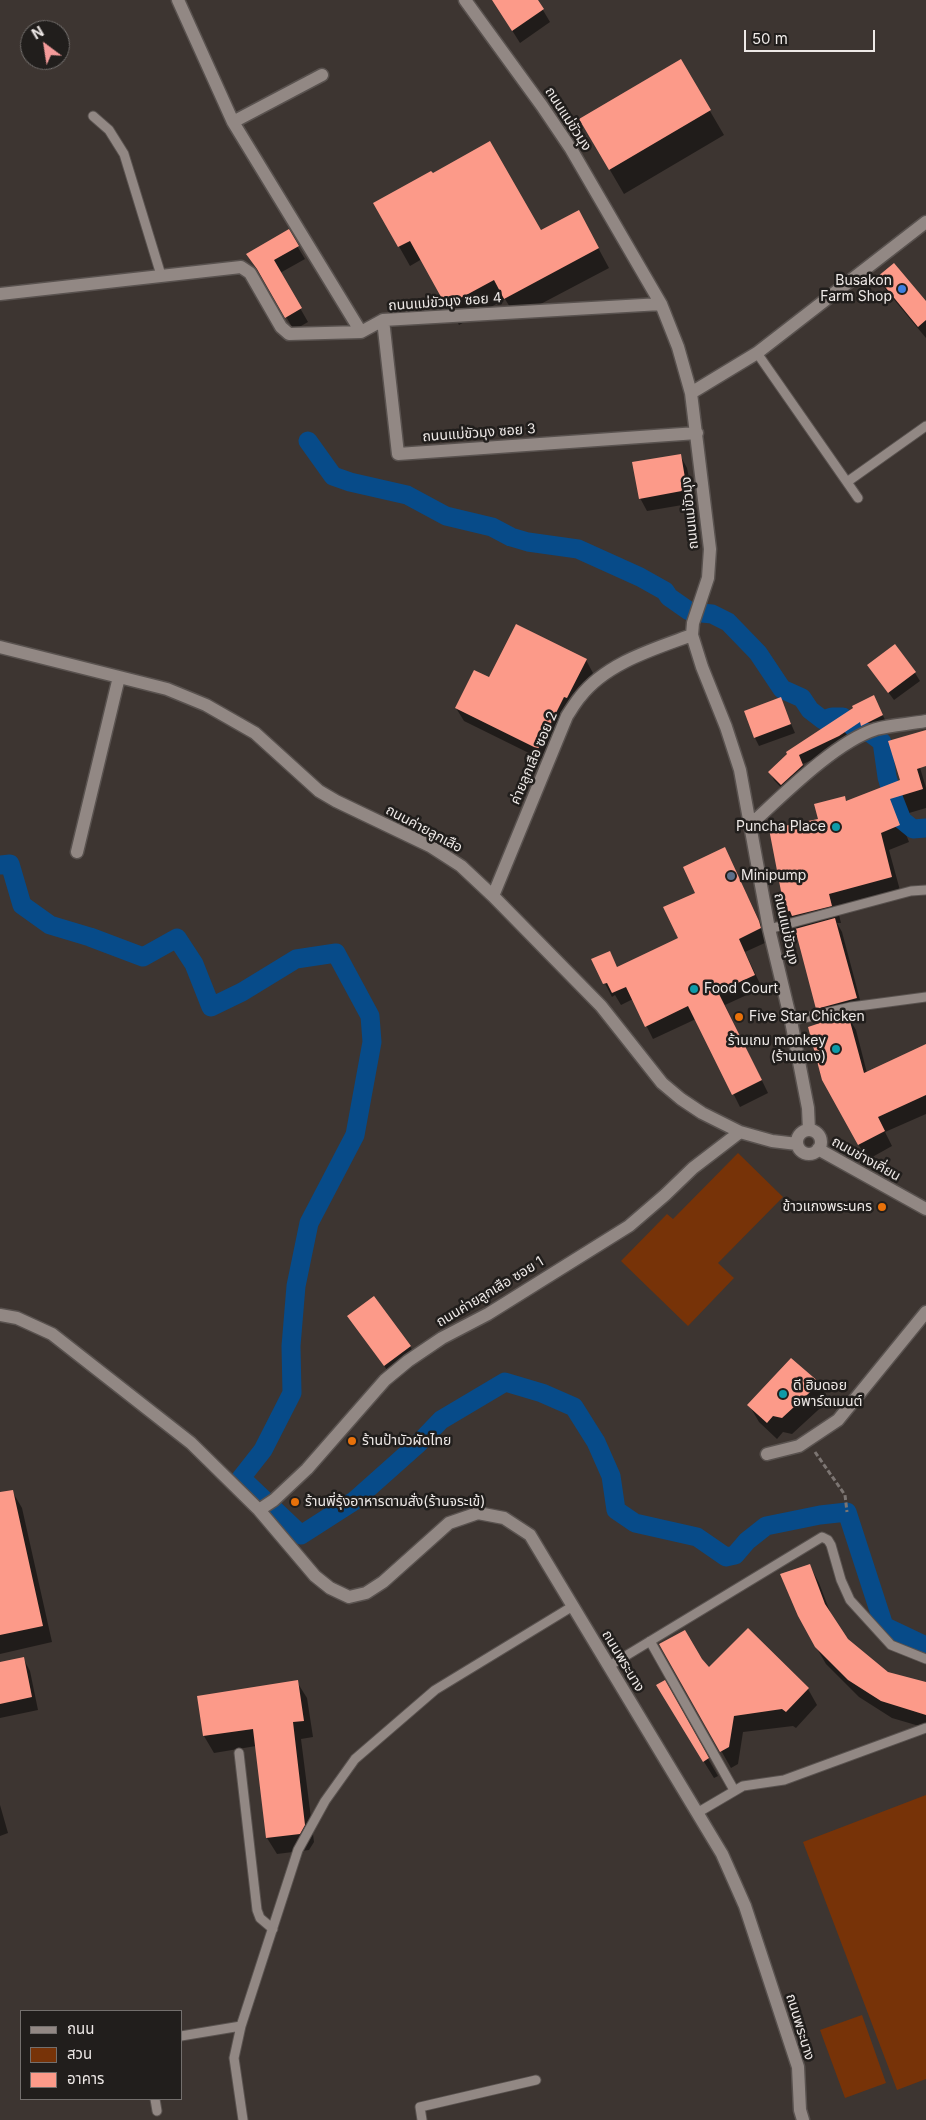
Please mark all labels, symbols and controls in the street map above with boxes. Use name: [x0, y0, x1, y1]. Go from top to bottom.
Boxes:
north arrow: [20, 20, 70, 70]
scale bar: [746, 20, 877, 52]
text: N: [29, 23, 46, 43]
text: 50 m: [752, 29, 788, 48]
street label: ถนนแม่ขัวมุง: [541, 84, 595, 154]
place label: Busakon Farm Shop: [820, 273, 892, 306]
marker: Busakon Farm Shop: [896, 283, 908, 295]
street label: ถนนแม่ขัวมุง ซอย 4: [388, 290, 502, 314]
street label: ถนนแม่ขัวมุง ซอย 3: [422, 421, 536, 445]
street label: ถนนแม่ขัวมุง: [678, 476, 702, 550]
street label: ค่ายลูกเสือ ซอย 2: [507, 709, 561, 807]
street label: ถนนค่ายลูกเสือ: [383, 802, 465, 856]
place label: Puncha Place: [736, 819, 826, 835]
marker: Puncha Place: [830, 821, 842, 833]
place label: Minipump: [741, 868, 806, 884]
marker: Minipump: [725, 870, 737, 882]
street label: ถนนแม่ขัวมุง: [770, 892, 802, 966]
place label: Food Court: [704, 981, 778, 997]
marker: Food Court: [688, 983, 700, 995]
place label: Five Star Chicken: [749, 1009, 865, 1025]
marker: Five Star Chicken: [733, 1011, 745, 1023]
place label: ร้านเกม monkey (ร้านแดง): [728, 1033, 826, 1066]
marker: ร้านเกม monkey (ร้านแดง): [830, 1043, 842, 1055]
street label: ถนนช่างเคี่ยน: [829, 1133, 903, 1185]
place label: ข้าวแกงพระนคร: [783, 1199, 872, 1215]
marker: ข้าวแกงพระนคร: [876, 1201, 888, 1213]
street label: ถนนค่ายลูกเสือ ซอย 1: [433, 1253, 547, 1331]
place label: ดี ฮิมดอย อพาร์ตเมนต์: [793, 1378, 862, 1410]
marker: ดี ฮิมดอย อพาร์ตเมนต์: [777, 1388, 789, 1400]
place label: ร้านป้าบัวผัดไทย: [362, 1433, 451, 1449]
marker: ร้านป้าบัวผัดไทย: [346, 1435, 358, 1447]
place label: ร้านพี่รุ้งอาหารตามสั่ง(ร้านจระเข้): [305, 1494, 485, 1510]
marker: ร้านพี่รุ้งอาหารตามสั่ง(ร้านจระเข้): [289, 1496, 301, 1508]
street label: ถนนพระนาง: [598, 1627, 648, 1695]
street label: ถนนพระนาง: [782, 1992, 818, 2062]
legend: [20, 2010, 182, 2100]
text: ถนน: [67, 2019, 94, 2038]
text: สวน: [67, 2044, 92, 2063]
text: อาคาร: [67, 2069, 104, 2088]

